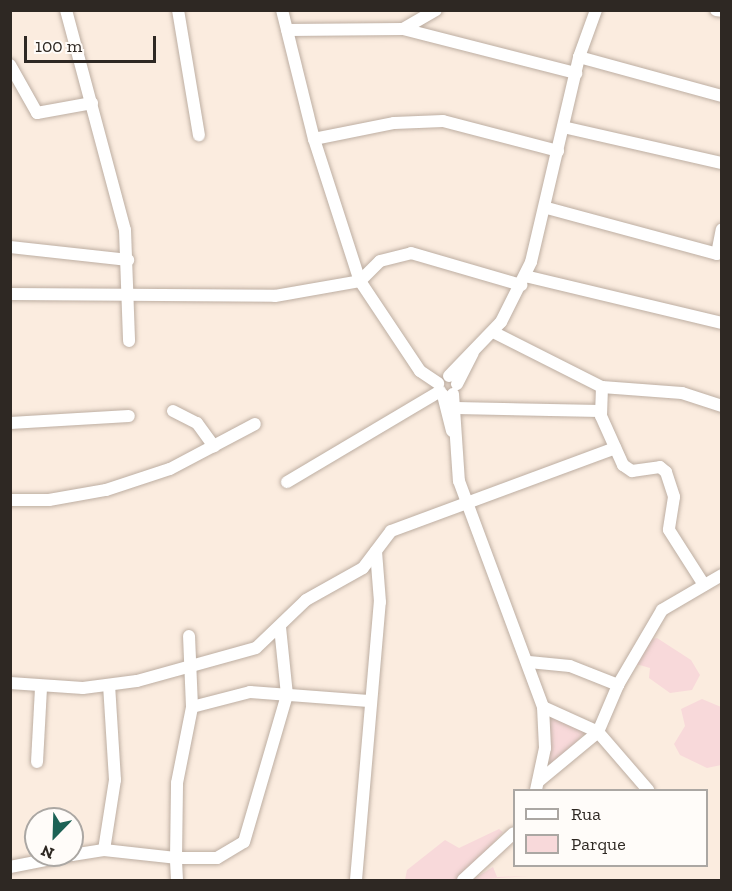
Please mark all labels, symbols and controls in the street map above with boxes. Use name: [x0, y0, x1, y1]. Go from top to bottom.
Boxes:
scale bar: [27, 24, 159, 62]
text: 100 m: [35, 35, 82, 57]
legend: [513, 789, 708, 867]
text: Rua: [571, 803, 601, 825]
north arrow: [24, 807, 84, 867]
text: Parque: [571, 833, 626, 855]
text: N: [38, 841, 57, 863]

